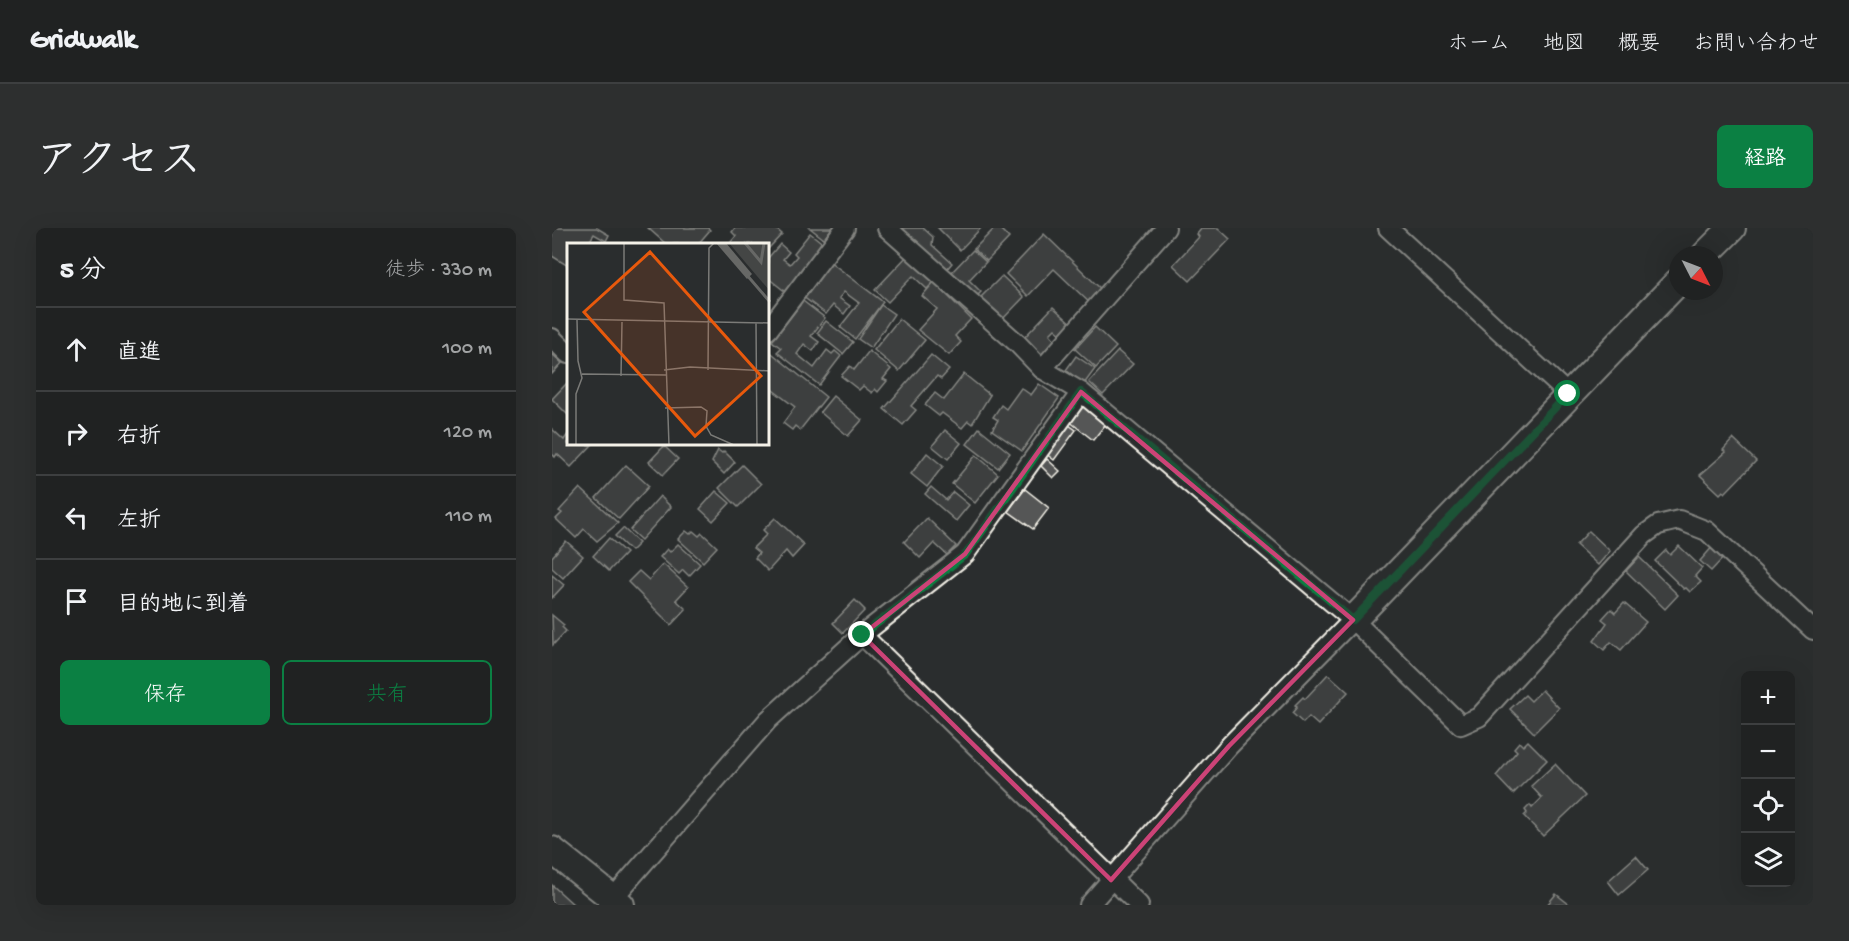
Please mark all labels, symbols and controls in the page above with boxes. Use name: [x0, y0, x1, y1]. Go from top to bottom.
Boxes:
text: Gridwalk: [30, 25, 136, 58]
text: ホーム: [1448, 33, 1510, 58]
text: 地図: [1543, 33, 1585, 58]
text: 概要: [1618, 33, 1660, 58]
text: お問い合わせ: [1693, 33, 1819, 58]
button: 経路: [1717, 125, 1813, 188]
text: アクセス: [36, 140, 201, 189]
inset map: [567, 243, 770, 446]
north arrow: [1669, 246, 1723, 300]
text: 5 分: [60, 257, 106, 288]
text: 徒歩 · 330 m: [385, 260, 492, 283]
icon: ahead: [60, 333, 93, 366]
text: 100 m: [442, 338, 492, 361]
text: 直進: [117, 341, 161, 367]
route start: [1554, 380, 1580, 406]
icon: right: [60, 417, 93, 450]
text: 120 m: [444, 422, 492, 445]
text: 右折: [117, 425, 161, 451]
icon: left: [60, 501, 93, 534]
text: 110 m: [446, 506, 492, 529]
text: 左折: [117, 509, 161, 535]
icon: arrive: [60, 585, 93, 618]
text: 目的地に到着: [117, 593, 249, 619]
route end: [848, 621, 874, 647]
button: 保存: [60, 660, 270, 725]
button: 共有: [282, 660, 492, 725]
map controls: [1741, 671, 1795, 887]
button: +: [1741, 671, 1795, 725]
button: −: [1741, 725, 1795, 779]
button: locate: [1741, 779, 1795, 833]
button: layers: [1741, 833, 1795, 887]

